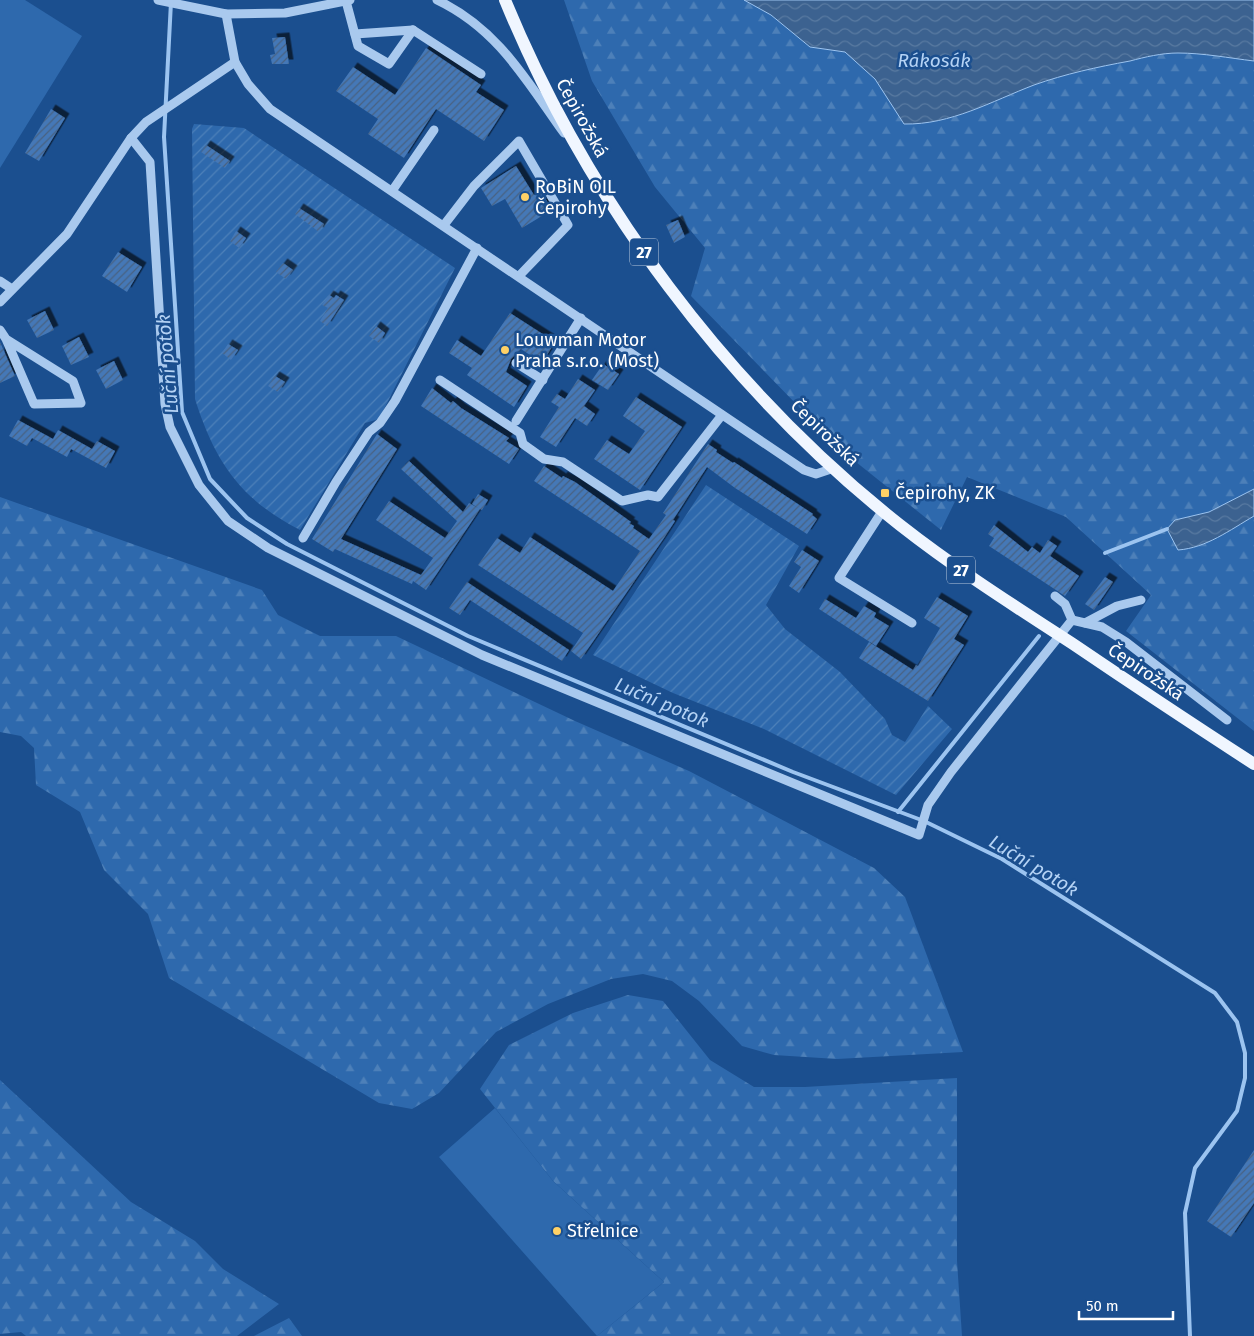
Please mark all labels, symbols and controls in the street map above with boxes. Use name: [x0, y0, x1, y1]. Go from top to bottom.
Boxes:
water label: Rákosák: [897, 49, 971, 72]
street label: Čepirožská: [551, 75, 613, 161]
place label: RoBiN OIL Čepirohy: [535, 176, 616, 219]
marker: RoBiN OIL Čepirohy: [519, 191, 531, 203]
road number: 27: [630, 238, 658, 266]
water label: Luční potok: [152, 313, 183, 415]
place label: Louwman Motor Praha s.r.o. (Most): [515, 329, 659, 372]
marker: Louwman Motor Praha s.r.o. (Most): [499, 344, 511, 356]
street label: Čepirožská: [786, 395, 864, 471]
place label: Čepirohy, ZK: [895, 482, 995, 504]
marker: Čepirohy, ZK: [879, 487, 891, 499]
road number: 27: [947, 556, 975, 584]
street label: Čepirožská: [1104, 639, 1188, 705]
water label: Luční potok: [611, 672, 712, 733]
water label: Luční potok: [985, 830, 1082, 901]
place label: Střelnice: [567, 1220, 638, 1242]
marker: Střelnice: [551, 1225, 563, 1237]
scale bar: [1079, 1288, 1173, 1320]
text: 50 m: [1086, 1297, 1119, 1315]

